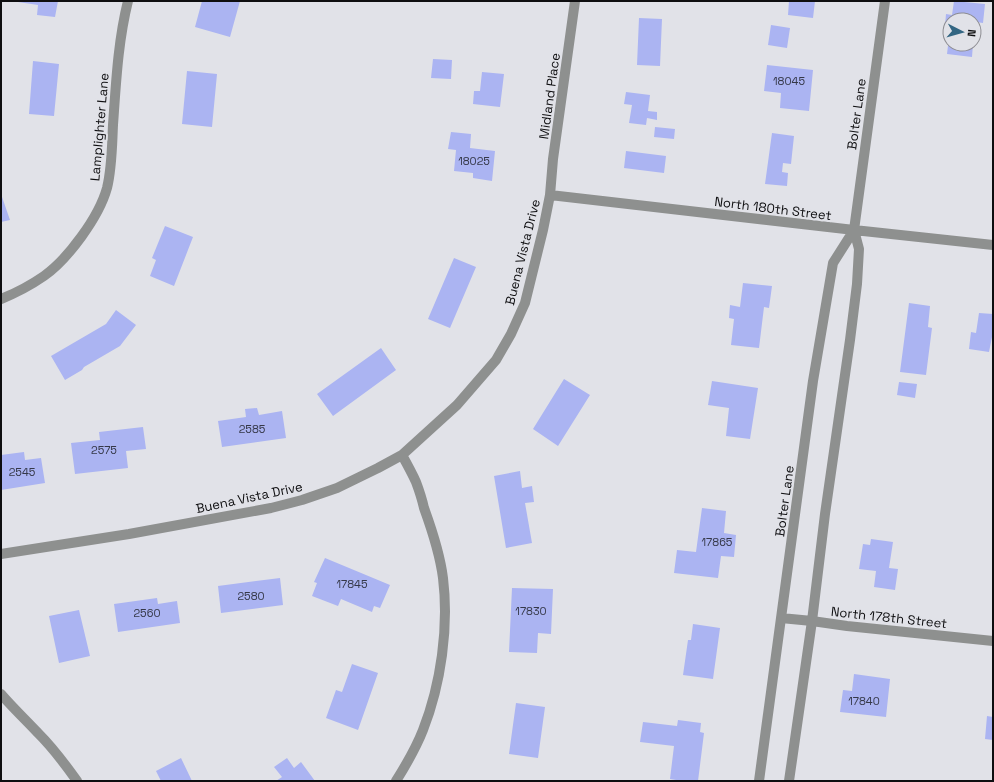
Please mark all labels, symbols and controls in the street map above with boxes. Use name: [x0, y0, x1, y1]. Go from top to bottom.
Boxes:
north arrow: [942, 12, 982, 52]
text: N: [965, 29, 979, 37]
street label: Midland Place: [535, 52, 564, 140]
street label: Lamplighter Lane: [86, 72, 113, 182]
house number: 18045: [773, 74, 805, 88]
street label: Bolter Lane: [843, 77, 870, 151]
house number: 18025: [458, 154, 490, 168]
street label: North 180th Street: [713, 193, 832, 224]
street label: Buena Vista Drive: [501, 197, 544, 307]
house number: 2585: [239, 422, 266, 436]
house number: 2575: [91, 443, 117, 457]
street label: Bolter Lane: [771, 464, 798, 538]
house number: 2545: [9, 465, 36, 479]
street label: Buena Vista Drive: [194, 478, 304, 517]
house number: 17865: [702, 535, 733, 549]
house number: 17845: [336, 577, 368, 591]
house number: 2580: [237, 589, 265, 603]
street label: North 178th Street: [830, 603, 948, 632]
house number: 17830: [515, 604, 547, 618]
house number: 2560: [133, 606, 161, 620]
house number: 17840: [848, 694, 880, 708]

